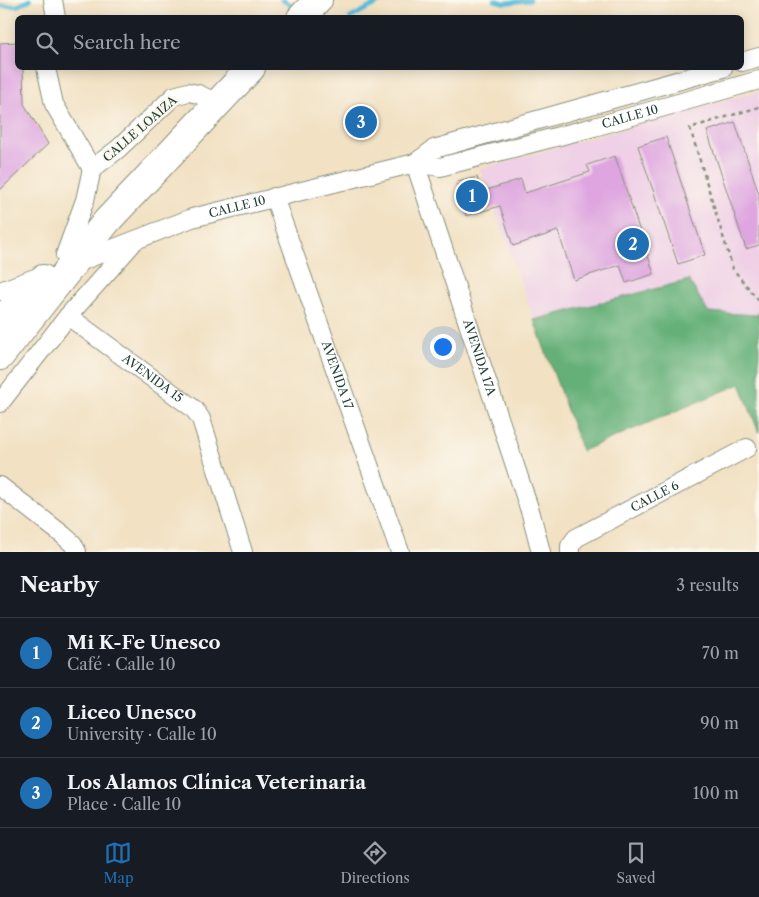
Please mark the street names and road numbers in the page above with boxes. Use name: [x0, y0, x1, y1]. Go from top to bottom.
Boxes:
street label: CALLE LOAIZA: [100, 92, 181, 165]
street label: CALLE 10: [600, 101, 660, 131]
street label: CALLE 10: [207, 192, 267, 221]
street label: AVENIDA 17A: [460, 316, 500, 399]
street label: AVENIDA 17: [318, 338, 357, 411]
street label: AVENIDA 15: [119, 350, 186, 405]
street label: CALLE 6: [628, 477, 681, 515]

